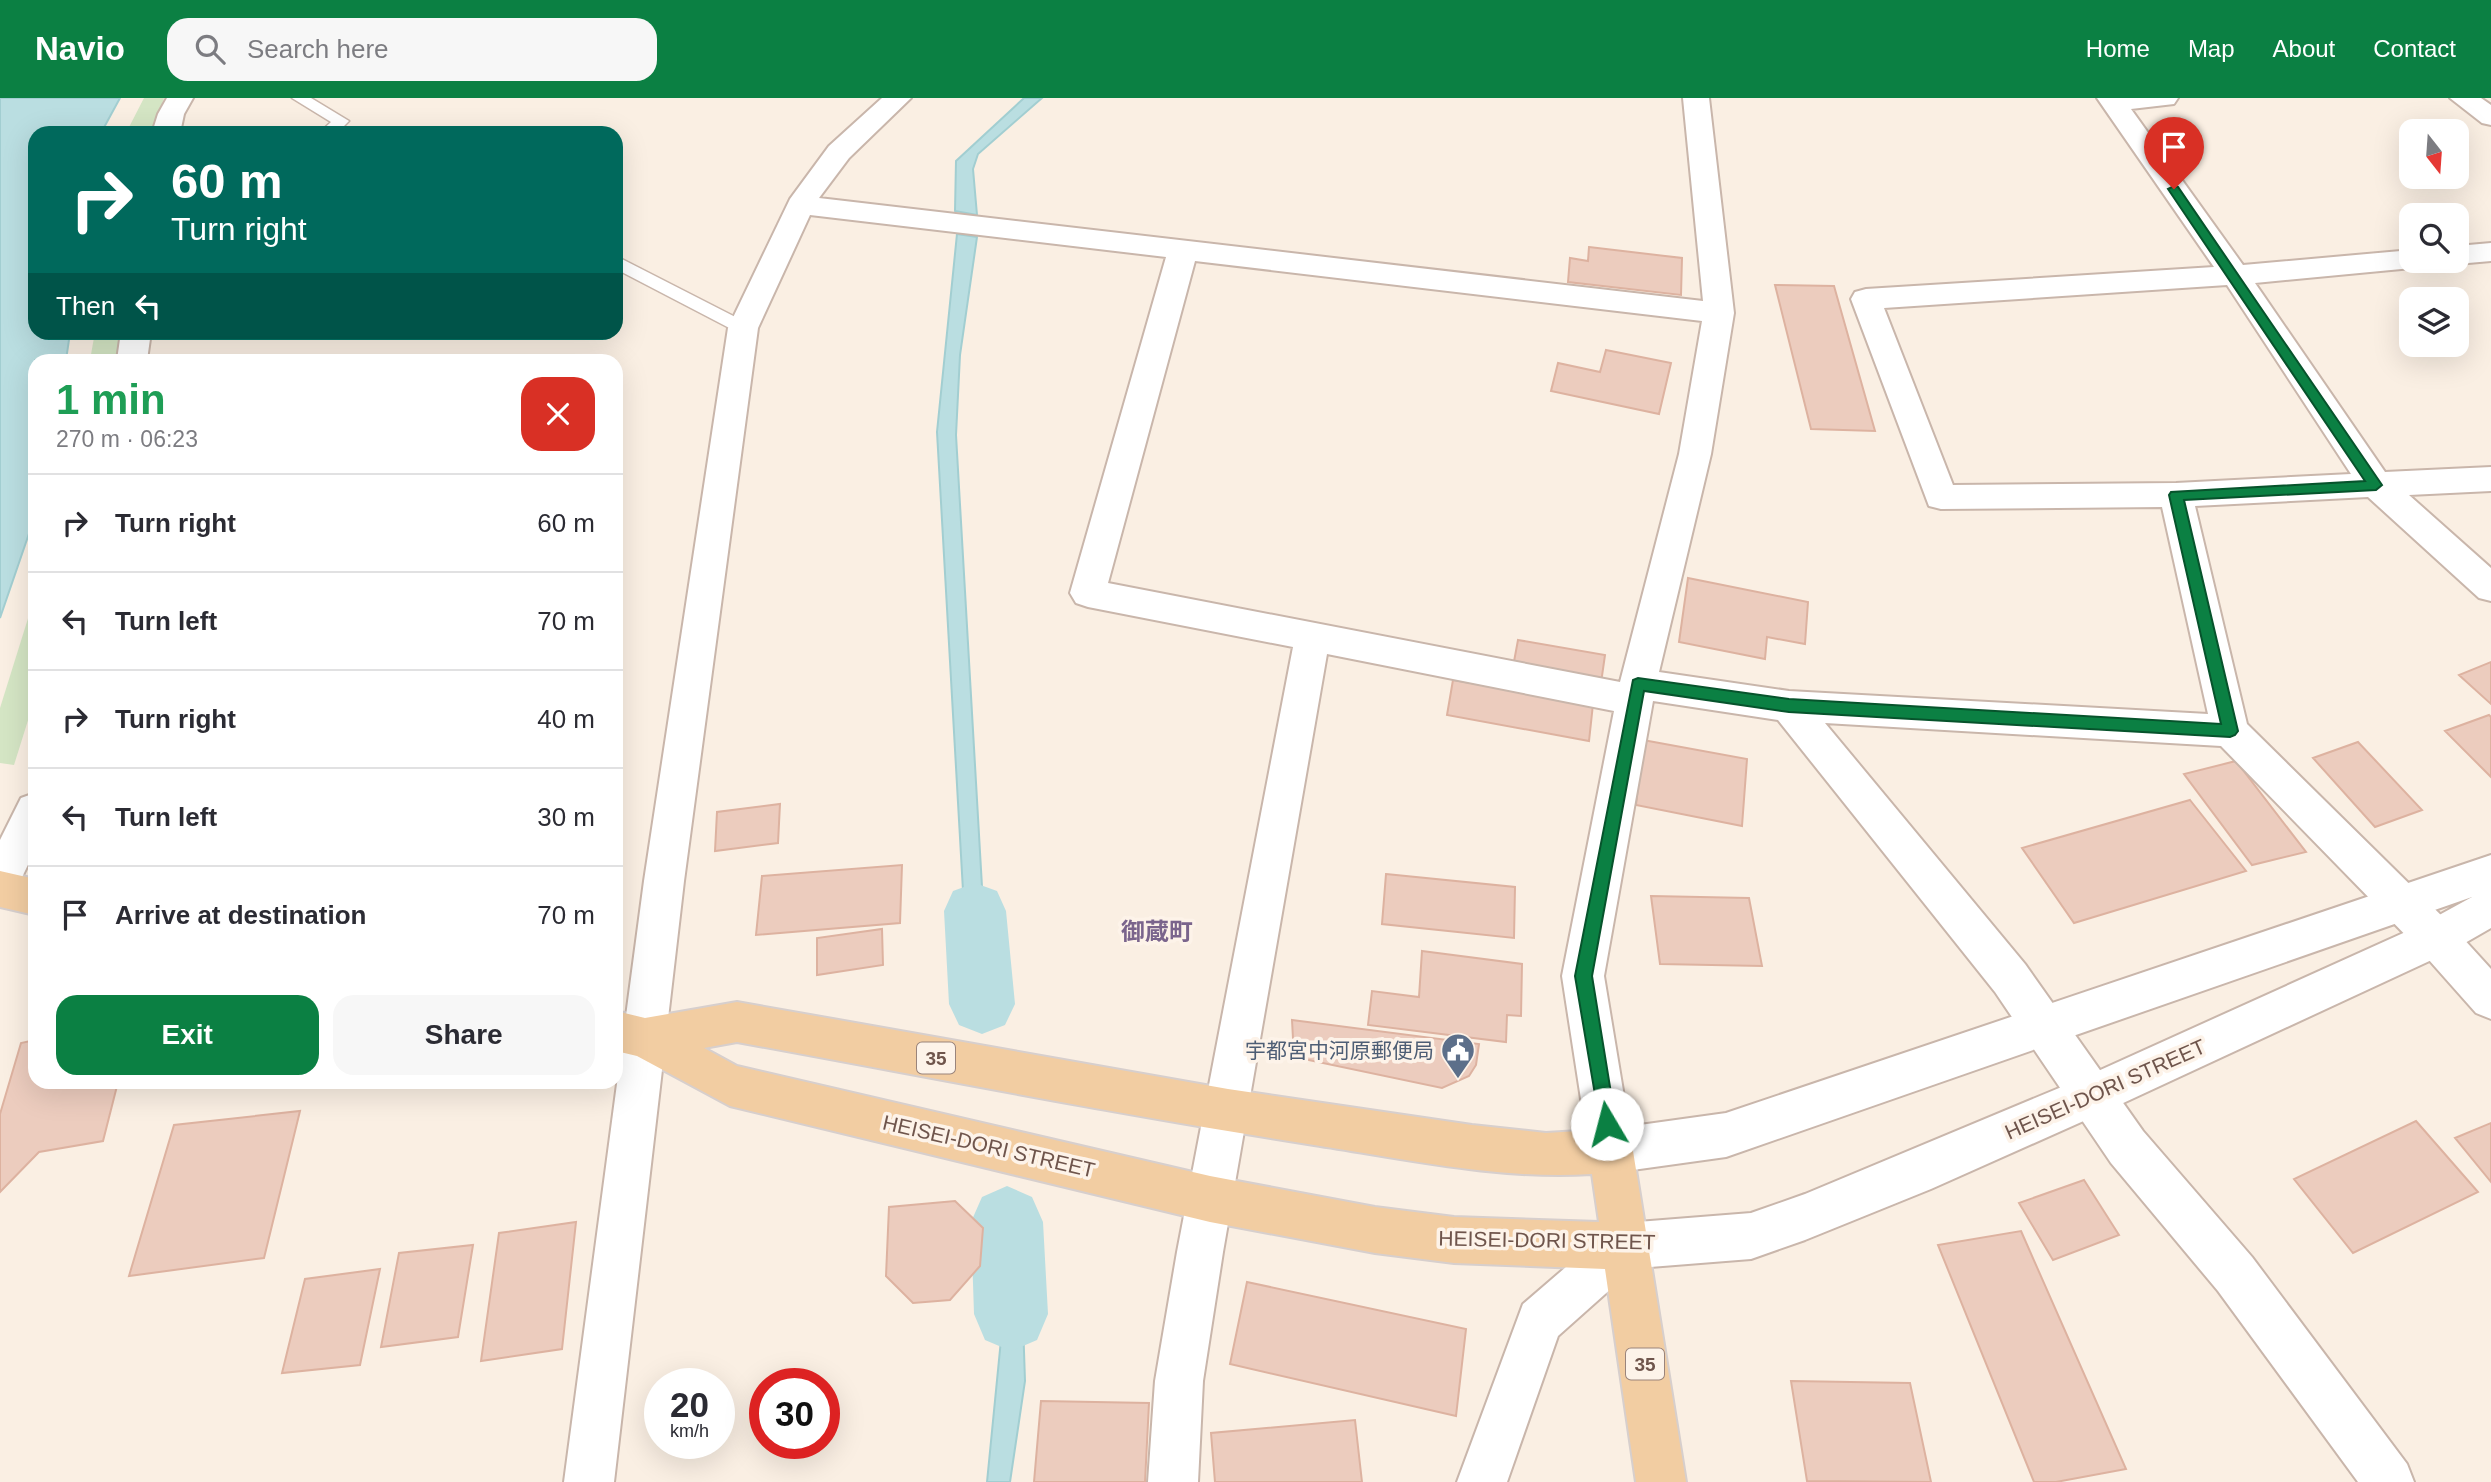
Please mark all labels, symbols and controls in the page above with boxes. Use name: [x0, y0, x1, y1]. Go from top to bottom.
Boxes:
search box: [167, 18, 657, 81]
text: Navio: [35, 30, 125, 67]
icon: search: [191, 30, 229, 68]
text: Search here: [247, 34, 389, 64]
text: Home: [2086, 35, 2150, 62]
text: Map: [2188, 35, 2235, 62]
text: About: [2273, 35, 2335, 62]
text: Contact: [2373, 35, 2456, 62]
pin: [2144, 117, 2204, 189]
north arrow: [2399, 119, 2469, 189]
map controls: [2399, 119, 2469, 357]
icon: arrive: [2155, 128, 2193, 166]
icon: right: [56, 154, 147, 245]
text: 60 m: [171, 154, 283, 208]
button: search: [2399, 203, 2469, 273]
text: Turn right: [171, 211, 307, 247]
icon: left: [129, 287, 167, 325]
button: layers: [2399, 287, 2469, 357]
text: Then: [56, 291, 115, 321]
text: 1 min: [56, 376, 166, 423]
button: close: [521, 377, 595, 451]
text: 270 m · 06:23: [56, 426, 198, 452]
icon: right: [56, 504, 94, 542]
text: Turn right: [115, 508, 236, 538]
text: 60 m: [537, 508, 595, 538]
icon: left: [56, 602, 94, 640]
text: Turn left: [115, 606, 217, 636]
text: 70 m: [537, 606, 595, 636]
icon: right: [56, 700, 94, 738]
text: Turn right: [115, 704, 236, 734]
text: 40 m: [537, 704, 595, 734]
icon: left: [56, 798, 94, 836]
text: Turn left: [115, 802, 217, 832]
text: 30 m: [537, 802, 595, 832]
icon: arrive: [56, 896, 94, 934]
text: Arrive at destination: [115, 900, 366, 930]
text: 70 m: [537, 900, 595, 930]
district label: 御蔵町: [1121, 918, 1193, 945]
button: Exit: [56, 995, 319, 1075]
button: Share: [333, 995, 595, 1075]
public building icon: 宇都宮中河原郵便局: [1439, 1031, 1477, 1080]
street label: HEISEI-DORI STREET: [2001, 1034, 2209, 1144]
place label: 宇都宮中河原郵便局: [1245, 1039, 1434, 1062]
road number: 35: [917, 1042, 955, 1074]
position arrow: [1570, 1087, 1644, 1161]
street label: HEISEI-DORI STREET: [881, 1110, 1097, 1182]
street label: HEISEI-DORI STREET: [1438, 1227, 1656, 1253]
road number: 35: [1626, 1348, 1664, 1380]
speed limit sign: 30: [749, 1368, 840, 1459]
text: 20: [670, 1385, 709, 1424]
text: km/h: [670, 1421, 709, 1441]

